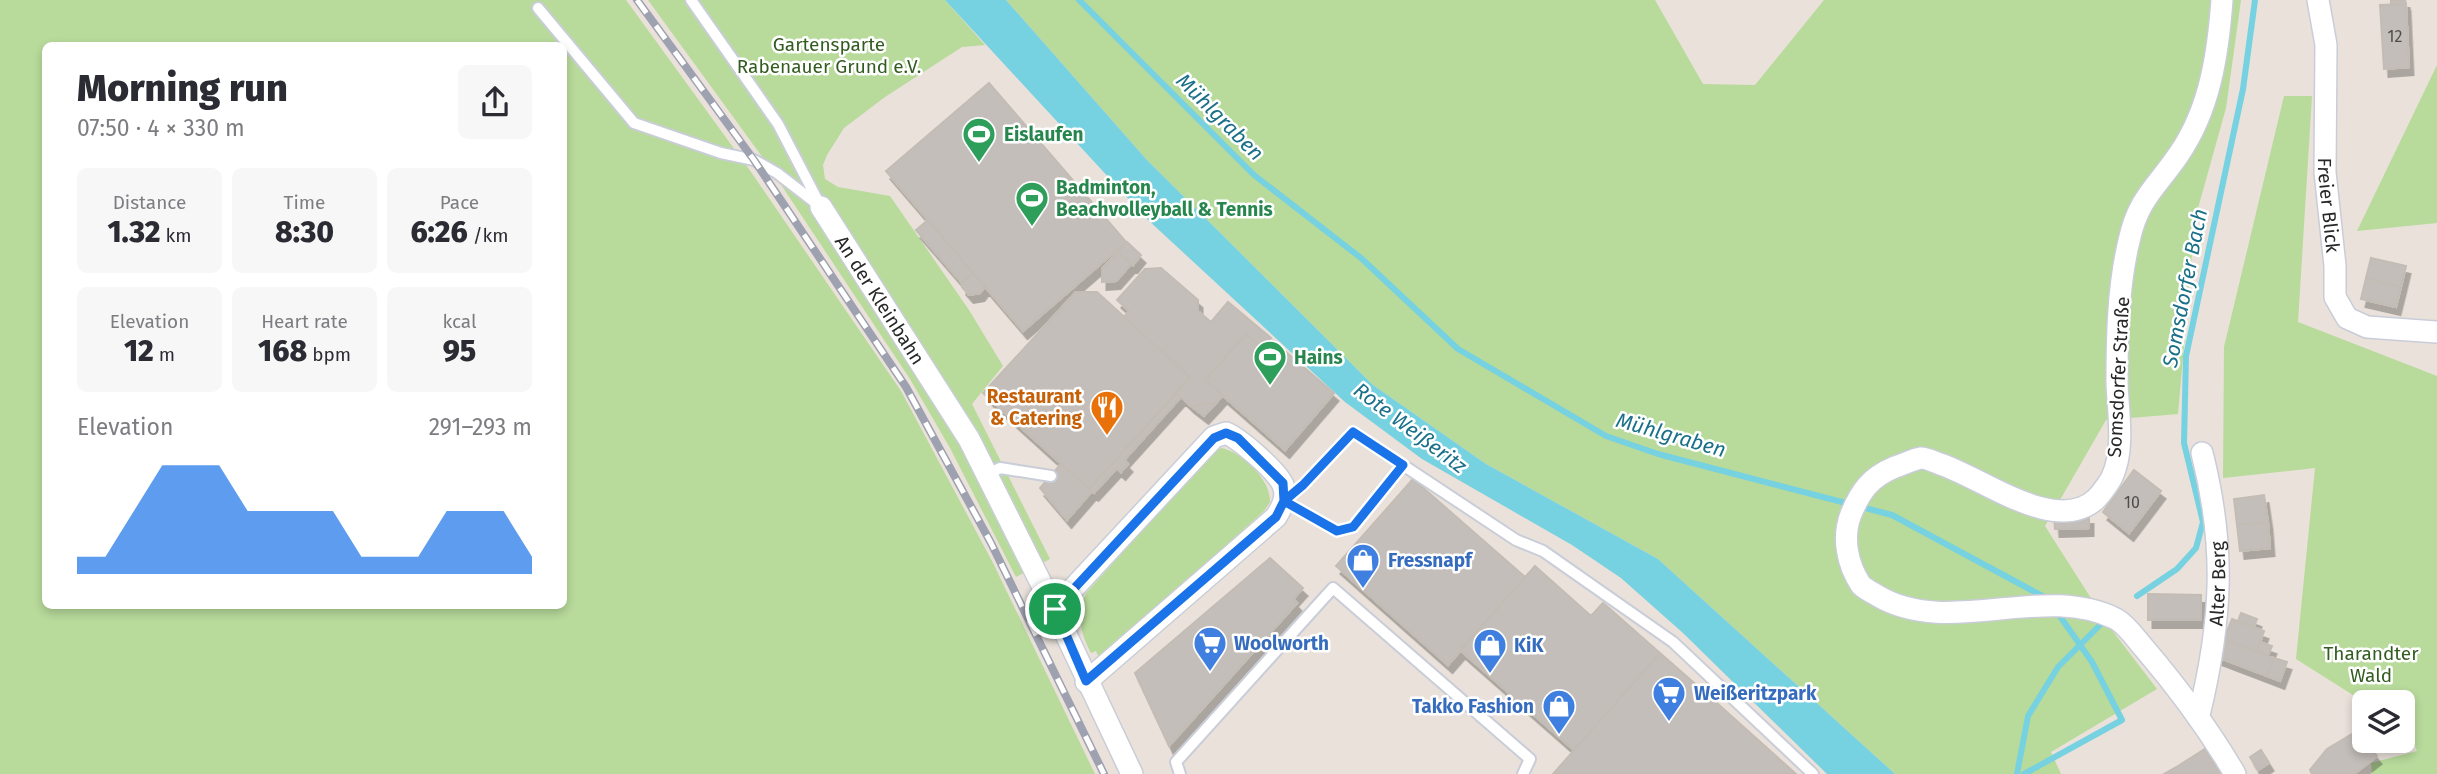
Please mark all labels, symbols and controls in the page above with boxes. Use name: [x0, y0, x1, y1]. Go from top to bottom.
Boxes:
house number: 12: [2388, 27, 2402, 46]
park label: Gartensparte Rabenauer Grund e.V.: [737, 33, 921, 78]
text: Morning run: [77, 65, 288, 111]
button: share: [458, 65, 532, 139]
water label: Mühlgraben: [1171, 68, 1269, 166]
text: 07:50 · 4 × 330 m: [77, 114, 245, 142]
sports icon: Eislaufen: [960, 115, 998, 164]
place label: Eislaufen: [1004, 123, 1083, 146]
street label: Freier Blick: [2313, 158, 2345, 254]
place label: Badminton, Beachvolleyball & Tennis: [1056, 176, 1273, 221]
sports icon: Badminton, Beachvolleyball & Tennis: [1013, 179, 1051, 228]
text: Distance: [113, 191, 186, 214]
text: Time: [284, 191, 325, 214]
text: Pace: [440, 191, 479, 214]
water label: Somsdorfer Bach: [2157, 206, 2213, 371]
text: 1.32: [107, 214, 161, 250]
text: 8:30: [275, 214, 334, 250]
text: 6:26: [410, 214, 468, 250]
text: km: [161, 224, 192, 247]
text: /km: [468, 224, 509, 247]
street label: An der Kleinbahn: [830, 231, 929, 369]
street label: Somsdorfer Straße: [2103, 296, 2134, 458]
text: Elevation: [110, 310, 189, 333]
text: Heart rate: [261, 310, 348, 333]
text: kcal: [442, 310, 477, 333]
text: 12: [124, 333, 154, 369]
text: 168: [258, 333, 307, 369]
text: 95: [443, 333, 476, 369]
sports icon: Hains: [1251, 338, 1289, 387]
text: m: [154, 343, 175, 366]
text: bpm: [307, 343, 351, 366]
place label: Hains: [1294, 346, 1343, 369]
water label: Rote Weißeritz: [1348, 377, 1472, 480]
place label: Restaurant & Catering: [987, 385, 1083, 430]
restaurant icon: Restaurant & Catering: [1088, 388, 1126, 437]
water label: Mühlgraben: [1613, 407, 1729, 463]
text: Elevation: [77, 413, 173, 441]
text: 291–293 m: [429, 413, 532, 441]
house number: 10: [2124, 493, 2140, 512]
shop icon: Fressnapf: [1344, 541, 1382, 590]
street label: Alter Berg: [2204, 541, 2230, 627]
place label: Fressnapf: [1388, 549, 1474, 572]
pin: [1025, 579, 1085, 639]
icon: arrive: [1036, 590, 1074, 628]
supermarket icon: Woolworth: [1191, 624, 1229, 673]
shop icon: KiK: [1471, 626, 1509, 675]
place label: Woolworth: [1234, 632, 1329, 655]
place label: KiK: [1514, 634, 1544, 657]
park label: Tharandter Wald: [2323, 642, 2419, 687]
supermarket icon: Weißeritzpark: [1650, 674, 1688, 723]
place label: Weißeritzpark: [1694, 682, 1817, 705]
shop icon: Takko Fashion: [1540, 687, 1578, 736]
map controls: [2352, 690, 2415, 753]
button: layers: [2352, 690, 2415, 753]
place label: Takko Fashion: [1412, 695, 1534, 718]

